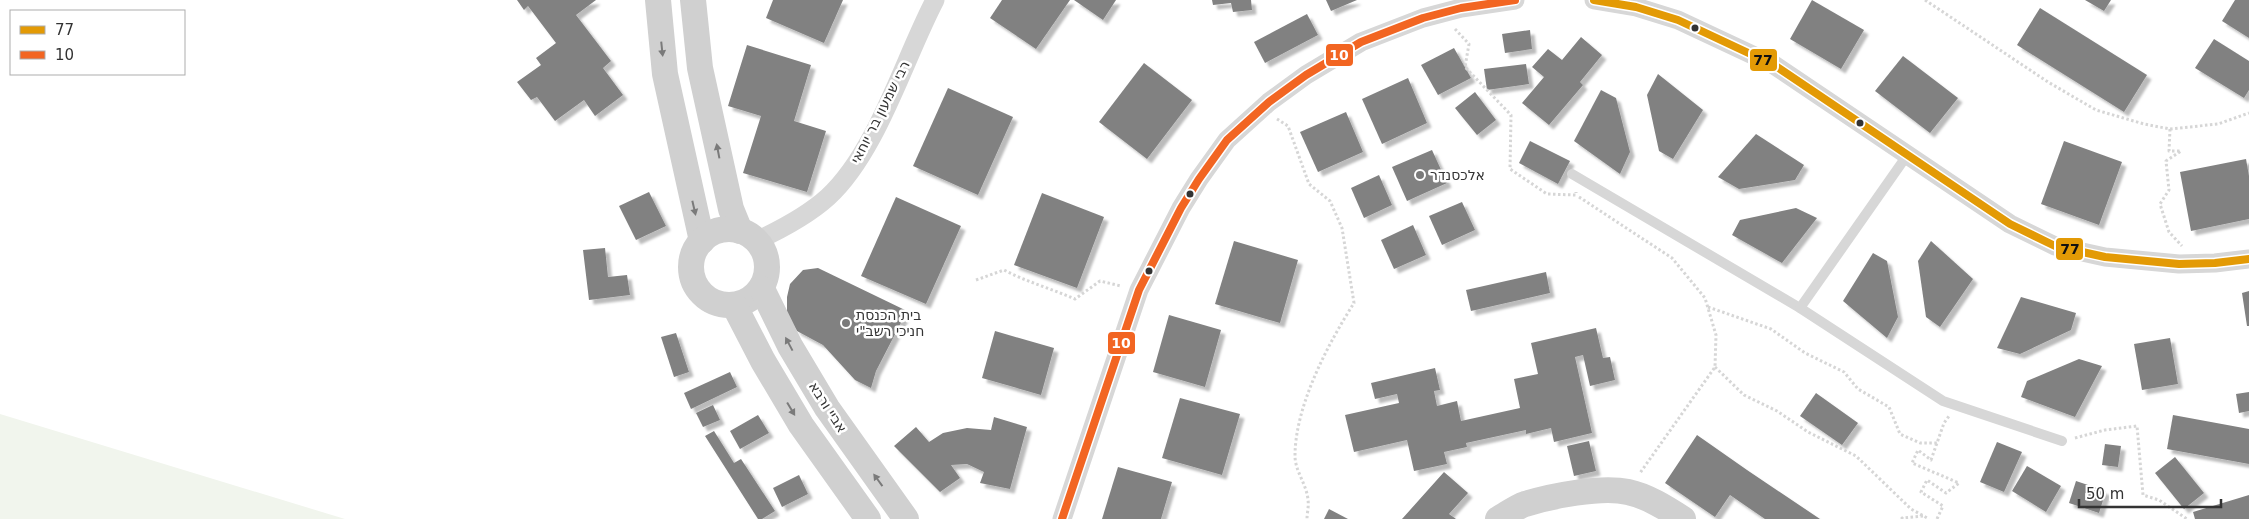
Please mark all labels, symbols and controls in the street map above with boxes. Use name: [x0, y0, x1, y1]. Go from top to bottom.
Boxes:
legend: [10, 10, 185, 75]
text: 77: [55, 21, 74, 39]
unlabelled marker: [1690, 23, 1700, 33]
one-way arrow: [658, 41, 666, 57]
line badge: 10: [1325, 43, 1354, 67]
text: 10: [55, 46, 74, 64]
text: 10: [1329, 47, 1349, 63]
line badge: 77: [1749, 48, 1778, 72]
text: 77: [1753, 52, 1773, 68]
street label: רבי שמעון בר יוחאי: [847, 58, 913, 166]
unlabelled marker: [1855, 118, 1865, 128]
one-way arrow: [713, 142, 721, 158]
place label: אלכסנדר: [1430, 167, 1485, 183]
marker: אלכסנדר: [1414, 169, 1426, 181]
unlabelled marker: [1185, 189, 1195, 199]
one-way arrow: [690, 200, 698, 215]
line badge: 77: [2055, 237, 2084, 261]
text: 77: [2060, 241, 2080, 257]
unlabelled marker: [1144, 266, 1154, 276]
place label: בית הכנסת חניכי רשב"י: [856, 307, 924, 339]
marker: בית הכנסת חניכי רשב"י: [840, 317, 852, 329]
line badge: 10: [1107, 331, 1136, 355]
text: 10: [1111, 335, 1131, 351]
one-way arrow: [785, 336, 793, 351]
street label: אביי ורבא: [806, 379, 850, 435]
one-way arrow: [787, 402, 796, 415]
one-way arrow: [873, 473, 883, 487]
scale bar: [2079, 476, 2222, 508]
text: 50 m: [2086, 485, 2124, 503]

